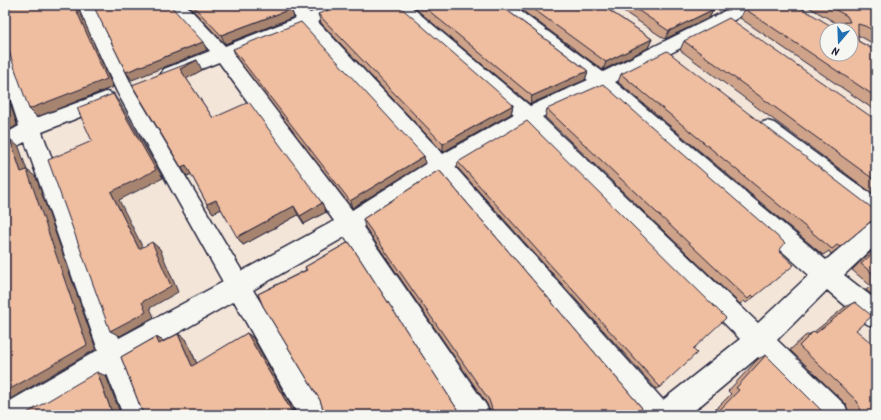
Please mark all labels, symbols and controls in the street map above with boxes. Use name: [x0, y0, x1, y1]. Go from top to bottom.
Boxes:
north arrow: [819, 22, 859, 62]
text: N: [830, 41, 842, 60]

